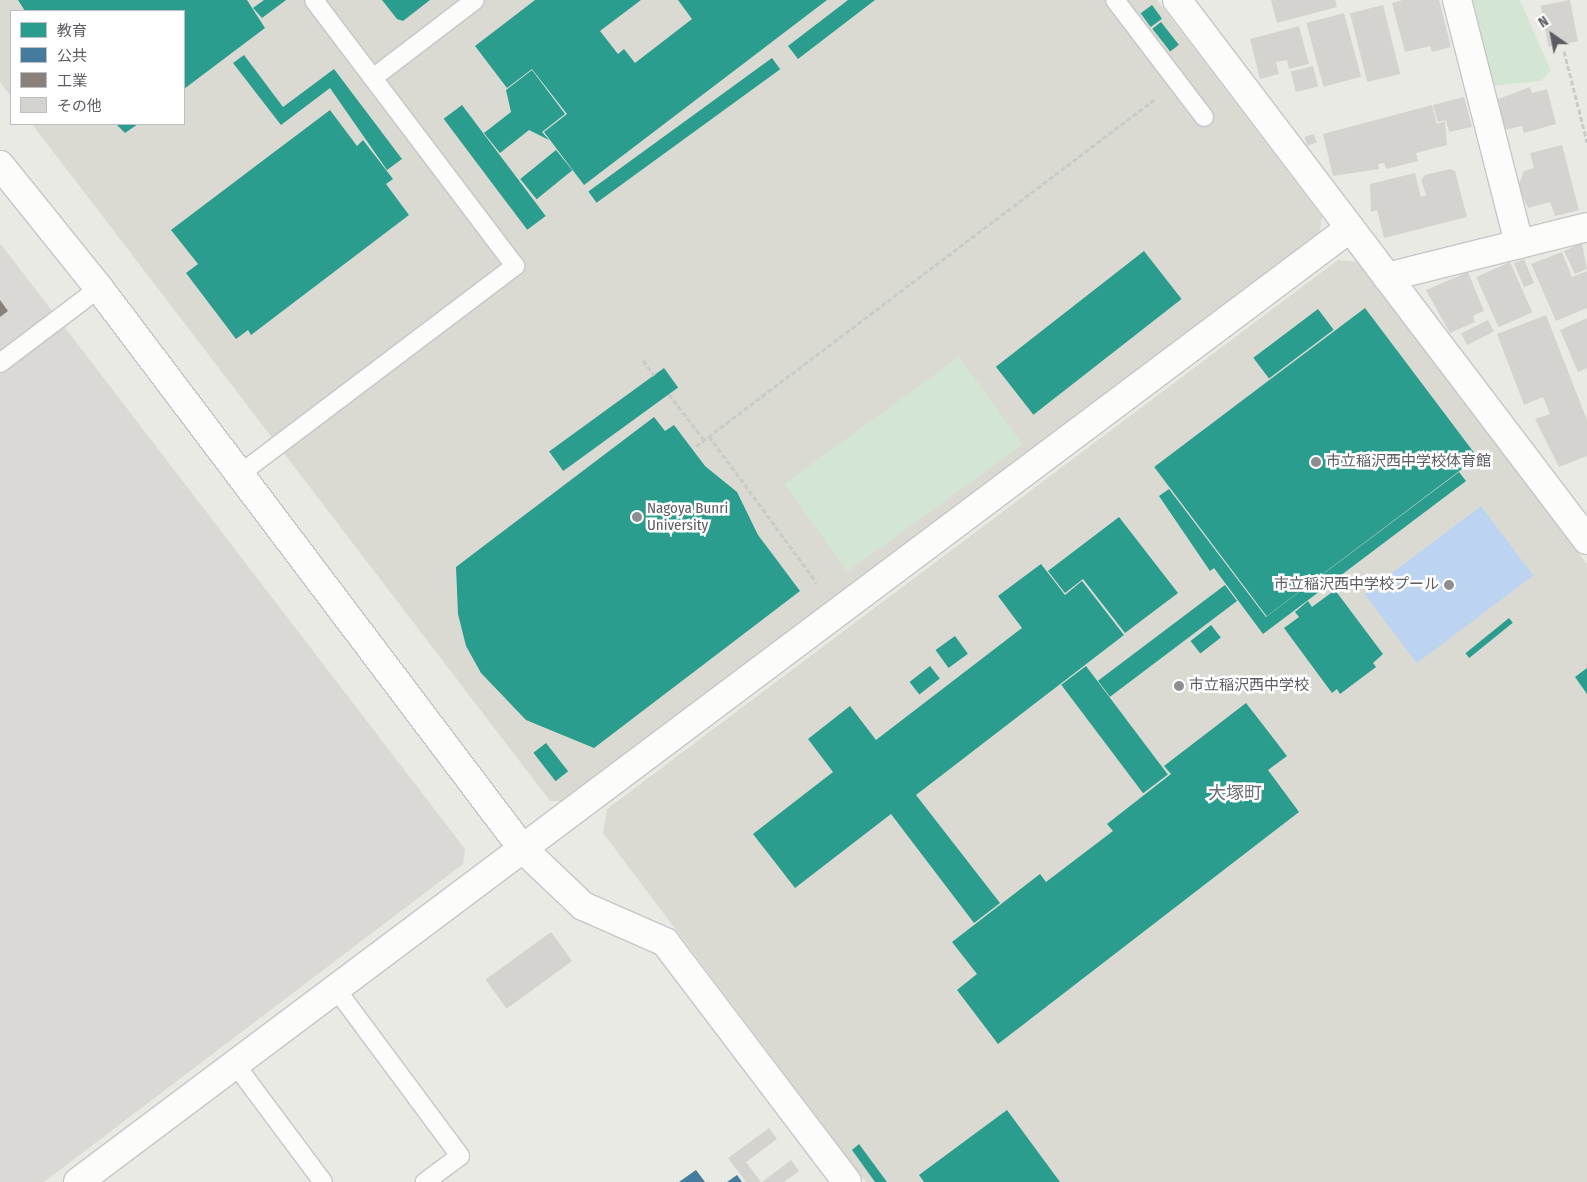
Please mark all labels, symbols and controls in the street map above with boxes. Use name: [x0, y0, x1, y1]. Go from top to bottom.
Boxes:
legend: [10, 10, 185, 125]
north arrow: [1527, 10, 1577, 60]
text: N: [1535, 13, 1552, 31]
text: 教育: [57, 22, 87, 40]
text: 公共: [57, 47, 87, 65]
text: 工業: [57, 72, 87, 90]
text: その他: [57, 97, 102, 115]
place label: 市立稲沢西中学校体育館: [1326, 453, 1491, 471]
marker: 市立稲沢西中学校体育館: [1310, 456, 1322, 468]
place label: Nagoya Bunri University: [647, 499, 728, 534]
marker: Nagoya Bunri University: [631, 511, 643, 523]
place label: 市立稲沢西中学校プール: [1274, 576, 1439, 594]
marker: 市立稲沢西中学校プール: [1443, 579, 1455, 591]
place label: 市立稲沢西中学校: [1189, 677, 1309, 695]
marker: 市立稲沢西中学校: [1173, 680, 1185, 692]
district label: 大塚町: [1208, 782, 1262, 804]

